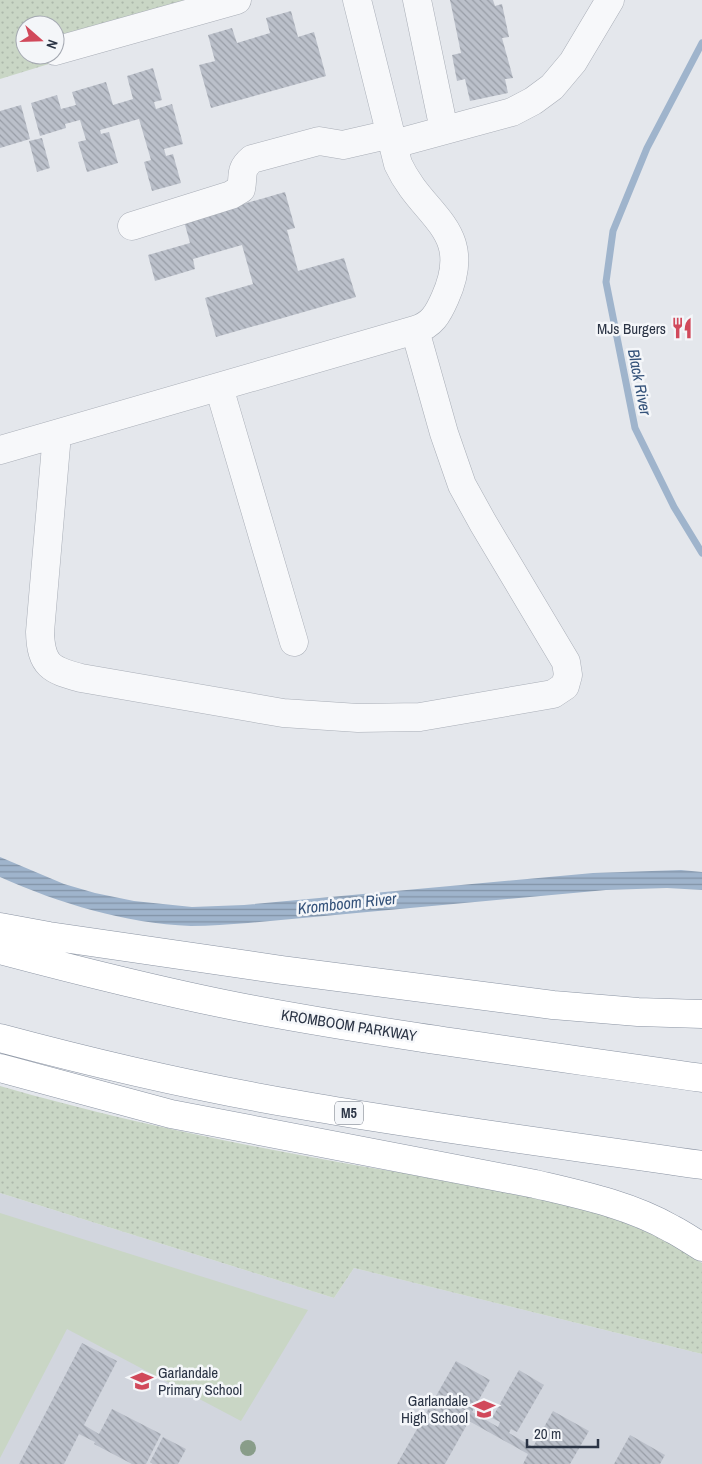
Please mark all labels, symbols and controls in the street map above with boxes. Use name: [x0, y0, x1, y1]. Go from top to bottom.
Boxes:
north arrow: [15, 15, 65, 65]
text: N: [42, 37, 62, 51]
restaurant icon: MJs Burgers: [669, 315, 695, 341]
place label: MJs Burgers: [597, 318, 666, 339]
water label: Black River: [623, 347, 657, 418]
water label: Kromboom River: [297, 887, 398, 919]
street label: KROMBOOM PARKWAY: [280, 1004, 419, 1046]
road number: M5: [335, 1102, 363, 1124]
place label: Garlandale Primary School: [158, 1362, 242, 1400]
school or university icon: Garlandale Primary School: [129, 1368, 155, 1394]
place label: Garlandale High School: [401, 1390, 468, 1428]
school or university icon: Garlandale High School: [471, 1396, 497, 1422]
scale bar: [527, 1416, 598, 1448]
text: 20 m: [534, 1423, 561, 1444]

